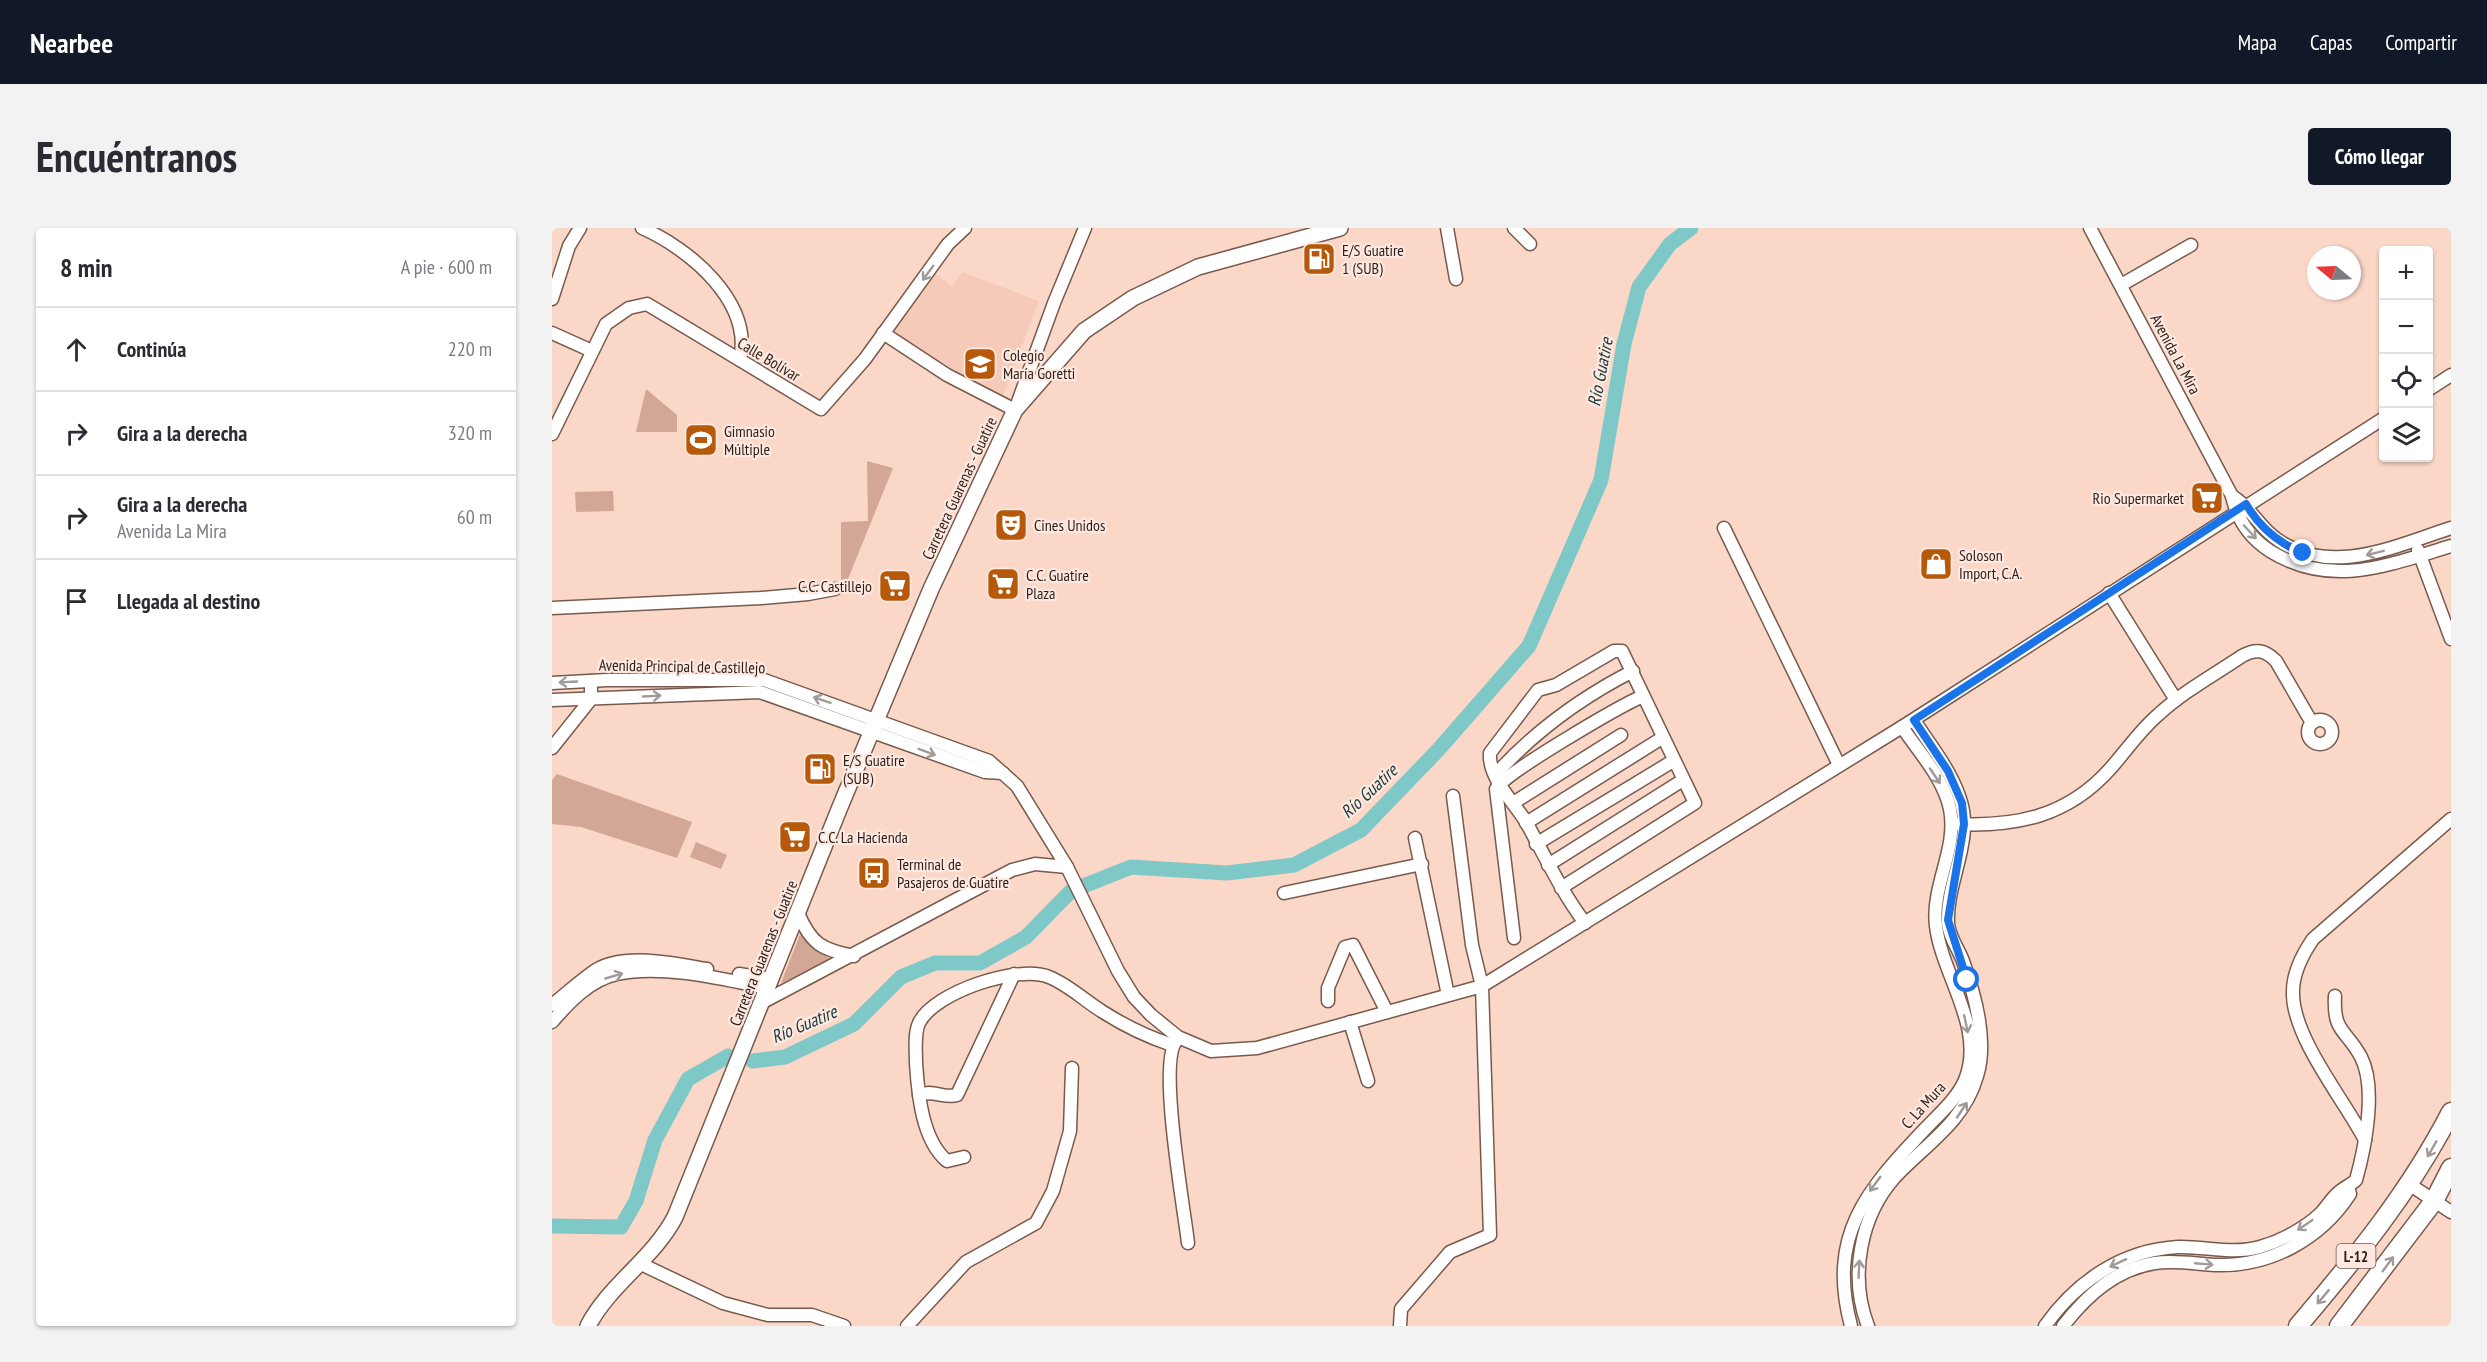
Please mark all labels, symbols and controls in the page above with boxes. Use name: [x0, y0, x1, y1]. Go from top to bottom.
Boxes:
text: Nearbee: [30, 24, 113, 61]
text: Mapa: [2238, 29, 2277, 56]
text: Capas: [2310, 29, 2352, 56]
text: Compartir: [2385, 29, 2457, 56]
button: Cómo llegar: [2308, 128, 2451, 185]
text: Encuéntranos: [36, 129, 237, 184]
place label: E/S Guatire 1 (SUB): [1342, 240, 1404, 278]
fuel station icon: E/S Guatire 1 (SUB): [1301, 241, 1337, 277]
north arrow: [2307, 246, 2361, 300]
map controls: [2379, 246, 2433, 462]
button: +: [2379, 246, 2433, 300]
text: 8 min: [60, 251, 113, 284]
text: A pie · 600 m: [401, 254, 492, 280]
one-way arrow: [921, 264, 934, 280]
button: −: [2379, 300, 2433, 354]
street label: Avenida La Mira: [2147, 311, 2205, 397]
street label: Calle Bolívar: [734, 332, 805, 386]
icon: ahead: [60, 333, 93, 366]
water label: Río Guatire: [1582, 334, 1618, 408]
text: Continúa: [117, 335, 186, 363]
text: 220 m: [448, 336, 492, 362]
place label: Colegio María Goretti: [1003, 345, 1075, 383]
school or university icon: Colegio María Goretti: [962, 346, 998, 382]
button: locate: [2379, 354, 2433, 408]
button: layers: [2379, 408, 2433, 462]
street label: Carretera Guarenas - Guatire: [917, 413, 1001, 563]
icon: right: [60, 417, 93, 450]
text: Gira a la derecha: [117, 419, 247, 447]
text: 320 m: [448, 420, 492, 446]
place label: Gimnasio Múltiple: [724, 421, 775, 459]
sports icon: Gimnasio Múltiple: [683, 422, 719, 458]
supermarket icon: Rio Supermarket: [2189, 480, 2225, 516]
place label: Rio Supermarket: [2093, 488, 2185, 508]
text: Gira a la derecha: [117, 490, 247, 518]
icon: right: [60, 501, 93, 534]
text: 60 m: [457, 504, 492, 530]
theatre icon: Cines Unidos: [993, 507, 1029, 543]
place label: Cines Unidos: [1034, 515, 1105, 535]
text: Avenida La Mira: [117, 518, 227, 544]
one-way arrow: [2243, 525, 2257, 540]
route end: [2289, 539, 2315, 565]
place label: Soloson Import, C.A.: [1959, 545, 2023, 583]
shop icon: Soloson Import, C.A.: [1918, 546, 1954, 582]
one-way arrow: [2366, 547, 2385, 559]
place label: C.C. Guatire Plaza: [1026, 565, 1089, 603]
supermarket icon: C.C. Guatire Plaza: [985, 566, 1021, 602]
supermarket icon: C.C. Castillejo: [877, 568, 913, 604]
place label: C.C. Castillejo: [798, 576, 872, 596]
icon: arrive: [60, 585, 93, 618]
text: Llegada al destino: [117, 587, 260, 615]
street label: Avenida Principal de Castillejo: [599, 655, 766, 677]
one-way arrow: [558, 677, 578, 688]
one-way arrow: [642, 691, 662, 702]
one-way arrow: [813, 694, 832, 705]
one-way arrow: [918, 747, 936, 758]
place label: E/S Guatire (SUB): [843, 750, 905, 788]
fuel station icon: E/S Guatire (SUB): [802, 751, 838, 787]
water label: Río Guatire: [1336, 758, 1403, 823]
one-way arrow: [1929, 767, 1941, 783]
supermarket icon: C.C. La Hacienda: [777, 819, 813, 855]
place label: C.C. La Hacienda: [818, 827, 908, 847]
place label: Terminal de Pasajeros de Guatire: [897, 854, 1009, 892]
bus stop icon: Terminal de Pasajeros de Guatire: [856, 855, 892, 891]
street label: Carretera Guarenas - Guatire: [725, 877, 801, 1029]
route start: [1953, 966, 1979, 992]
one-way arrow: [604, 970, 623, 981]
water label: Río Guatire: [768, 999, 842, 1048]
one-way arrow: [1961, 1013, 1972, 1033]
street label: C. La Mura: [1897, 1077, 1949, 1133]
one-way arrow: [1956, 1102, 1968, 1119]
one-way arrow: [2425, 1140, 2437, 1157]
one-way arrow: [1869, 1175, 1881, 1191]
one-way arrow: [2297, 1219, 2314, 1231]
road number: L-12: [2336, 1244, 2376, 1268]
one-way arrow: [2382, 1256, 2395, 1272]
one-way arrow: [2110, 1257, 2128, 1269]
one-way arrow: [1854, 1259, 1865, 1279]
one-way arrow: [2194, 1259, 2213, 1270]
one-way arrow: [2316, 1289, 2329, 1305]

